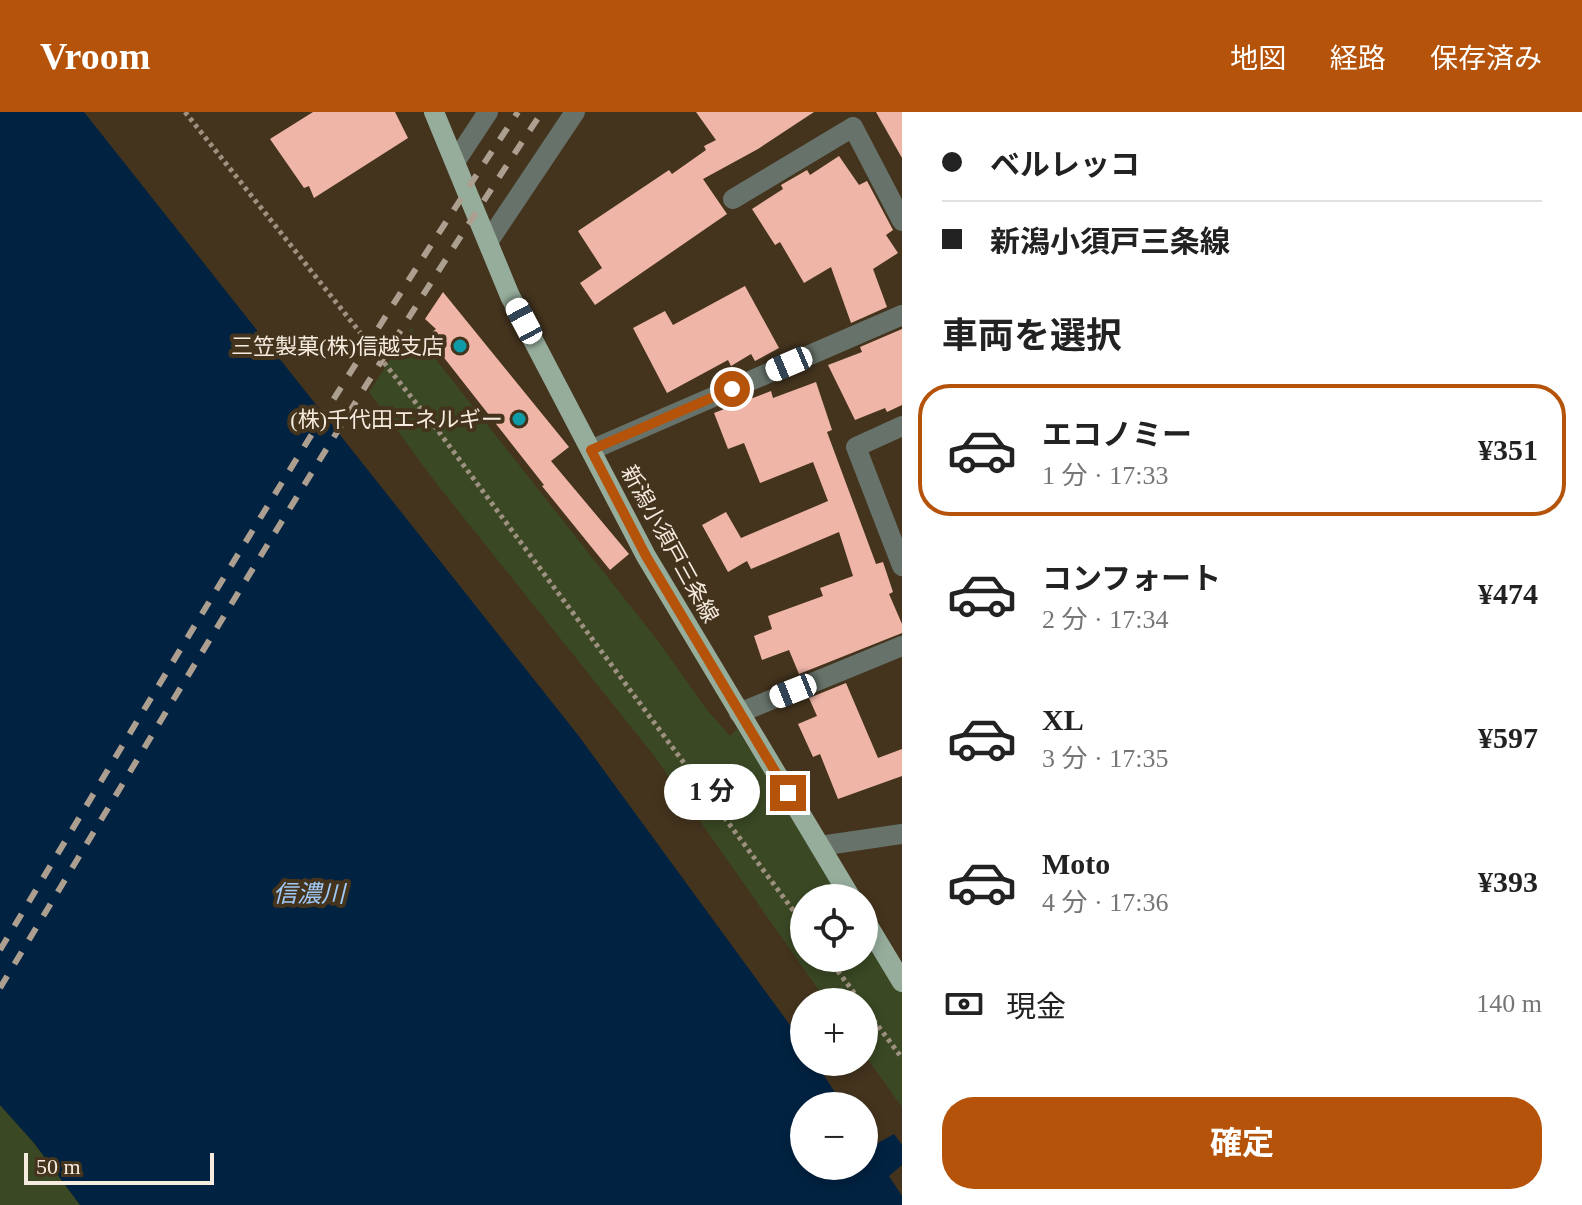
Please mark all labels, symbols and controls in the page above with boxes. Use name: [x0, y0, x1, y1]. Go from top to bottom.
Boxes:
text: Vroom: [40, 35, 150, 77]
text: 地図: [1230, 43, 1286, 74]
text: 経路: [1330, 43, 1386, 74]
text: 保存済み: [1430, 43, 1542, 74]
text: ベルレッコ: [990, 148, 1140, 181]
text: 新潟小須戸三条線: [990, 225, 1230, 258]
car: [502, 294, 546, 348]
text: 車両を選択: [942, 316, 1122, 356]
place label: 三笠製菓(株)信越支店: [231, 334, 444, 359]
marker: 三笠製菓(株)信越支店: [451, 337, 469, 355]
car: [762, 344, 816, 384]
route start: [714, 371, 750, 407]
place label: (株)千代田エネルギー: [290, 407, 503, 432]
marker: (株)千代田エネルギー: [510, 410, 528, 428]
icon: car: [946, 414, 1018, 486]
text: エコノミー: [1042, 418, 1192, 451]
text: ¥351: [1478, 433, 1538, 466]
street label: 新潟小須戸三条線: [616, 461, 724, 627]
text: 1 分 · 17:33: [1042, 461, 1168, 490]
icon: car: [946, 558, 1018, 630]
text: コンフォート: [1042, 562, 1221, 595]
text: ¥474: [1478, 577, 1538, 610]
text: 2 分 · 17:34: [1042, 605, 1168, 634]
car: [766, 671, 820, 711]
icon: car: [946, 702, 1018, 774]
text: XL: [1042, 703, 1084, 736]
text: ¥597: [1478, 721, 1538, 754]
text: 3 分 · 17:35: [1042, 744, 1168, 773]
callout: 1 分: [664, 765, 760, 821]
route end: [770, 775, 806, 811]
text: 1 分: [689, 777, 735, 806]
icon: car: [946, 846, 1018, 918]
text: Moto: [1042, 847, 1110, 880]
text: ¥393: [1478, 865, 1538, 898]
water label: 信濃川: [273, 881, 348, 907]
map controls: [790, 884, 878, 1180]
button: locate: [790, 884, 878, 972]
text: 4 分 · 17:36: [1042, 888, 1168, 917]
icon: cash: [942, 982, 986, 1026]
button: +: [790, 988, 878, 1076]
text: 140 m: [1476, 989, 1542, 1018]
text: 現金: [1006, 990, 1066, 1023]
button: −: [790, 1092, 878, 1180]
button: 確定: [942, 1097, 1542, 1189]
scale bar: [24, 1149, 214, 1185]
text: 50 m: [36, 1154, 81, 1179]

